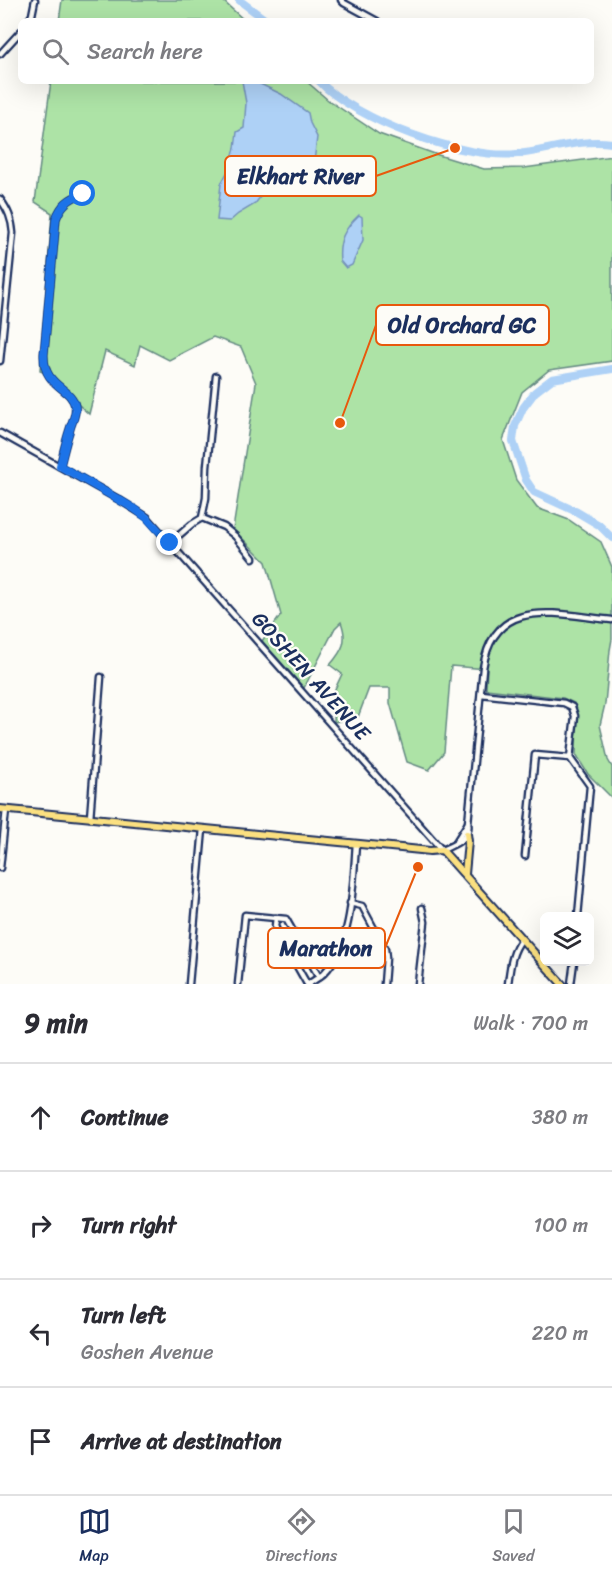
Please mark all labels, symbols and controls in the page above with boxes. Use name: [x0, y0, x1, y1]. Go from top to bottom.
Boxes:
search box: [18, 18, 594, 84]
text: Search here: [87, 32, 203, 71]
icon: search: [39, 35, 72, 68]
callout: Elkhart River: [225, 156, 376, 196]
text: Elkhart River: [237, 157, 365, 196]
route start: [69, 180, 95, 206]
callout: Old Orchard GC: [376, 305, 549, 345]
text: Old Orchard GC: [388, 306, 536, 345]
route end: [156, 529, 182, 555]
street label: GOSHEN AVENUE: [242, 602, 381, 751]
map controls: [540, 912, 594, 966]
button: layers: [540, 912, 594, 966]
callout: Marathon: [268, 928, 385, 968]
text: Marathon: [279, 929, 373, 968]
text: 9 min: [24, 1000, 88, 1046]
text: Walk · 700 m: [473, 1006, 588, 1041]
text: Continue: [81, 1098, 169, 1137]
text: 380 m: [532, 1100, 588, 1135]
icon: ahead: [24, 1101, 57, 1134]
text: Turn right: [81, 1206, 176, 1245]
text: 100 m: [534, 1208, 588, 1243]
icon: right: [24, 1209, 57, 1242]
text: Turn left: [81, 1296, 166, 1335]
text: 220 m: [532, 1316, 588, 1351]
icon: left: [24, 1317, 57, 1350]
text: Goshen Avenue: [81, 1335, 213, 1370]
text: Arrive at destination: [81, 1422, 282, 1461]
icon: arrive: [24, 1425, 57, 1458]
tab: Map: [78, 1505, 111, 1570]
tab: Directions: [266, 1505, 337, 1570]
tab: Saved: [492, 1505, 534, 1570]

